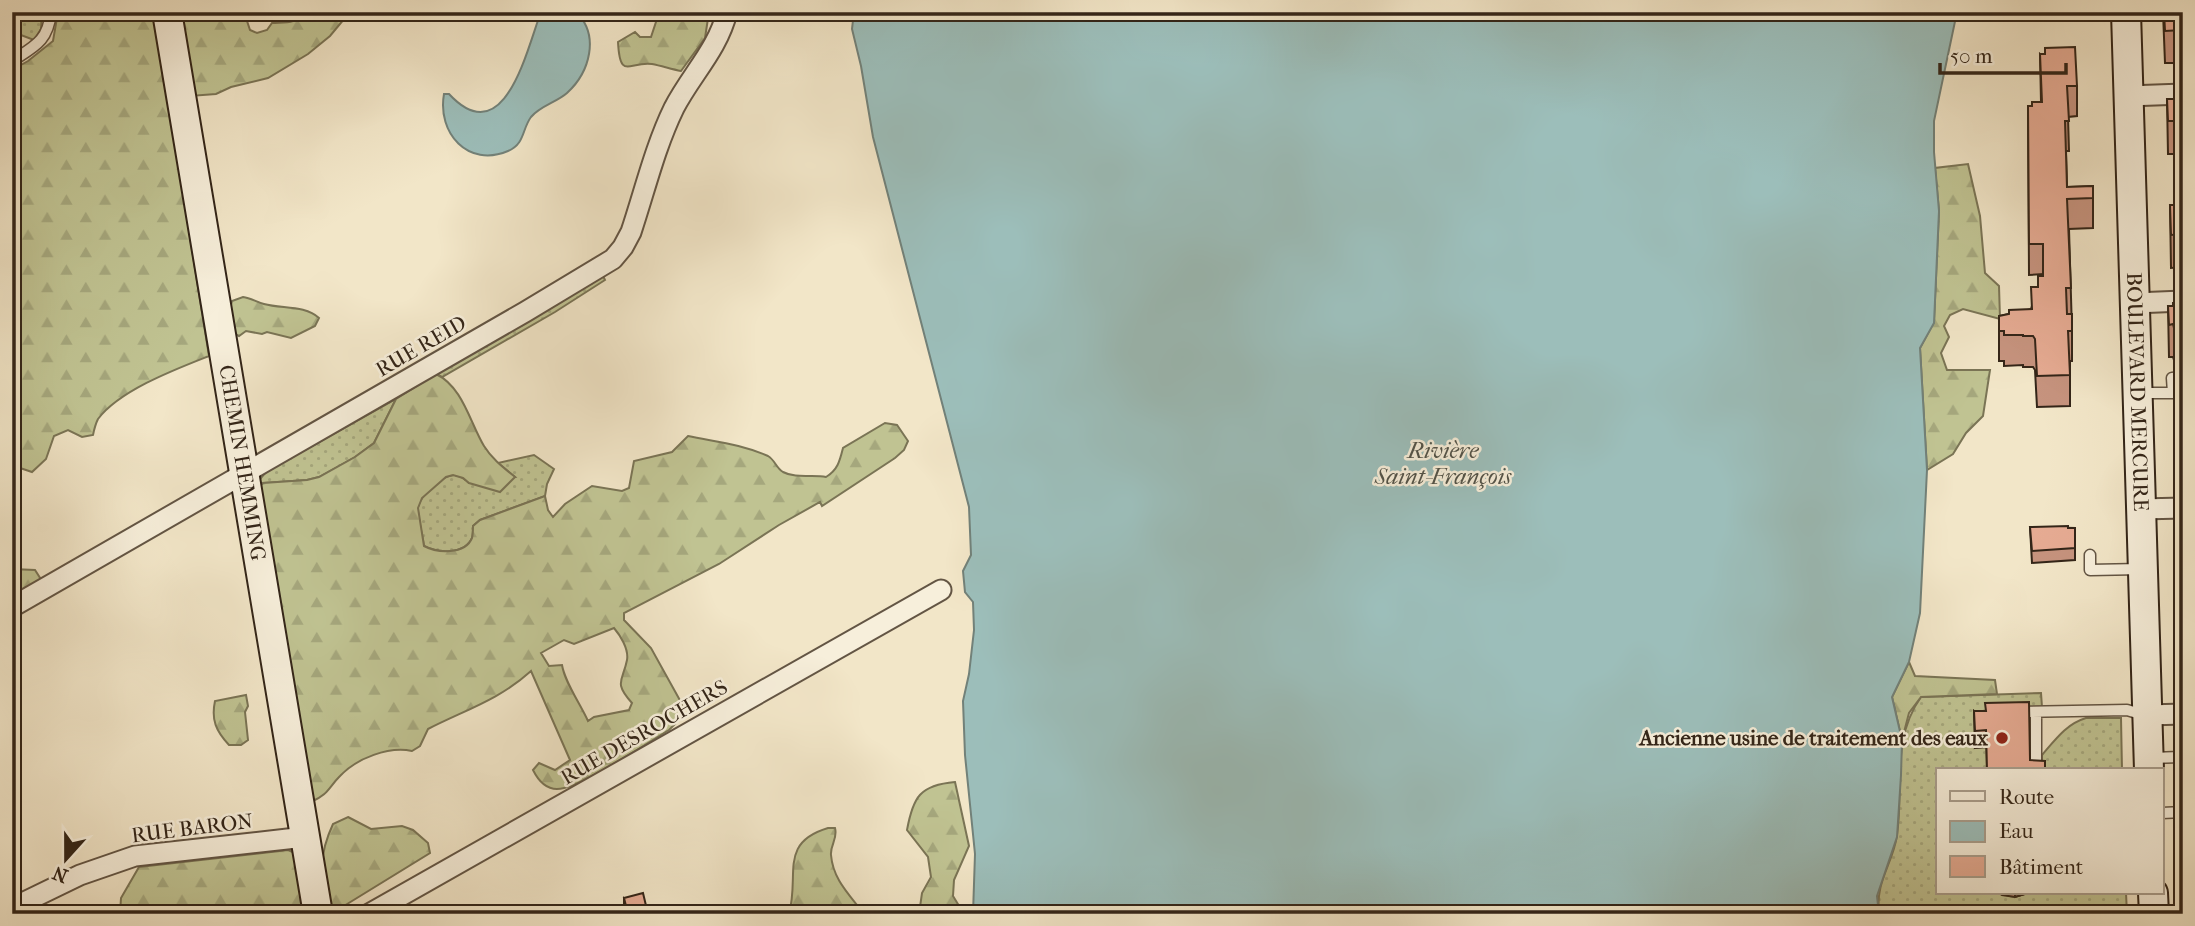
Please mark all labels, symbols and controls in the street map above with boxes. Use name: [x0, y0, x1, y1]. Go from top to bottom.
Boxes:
scale bar: [1940, 32, 2066, 76]
text: 50 m: [1950, 44, 1993, 68]
street label: BOULEVARD MERCURE: [2122, 272, 2153, 512]
street label: RUE REID: [372, 311, 470, 381]
street label: CHEMIN HEMMING: [214, 363, 271, 563]
water label: Rivière Saint-François: [1374, 437, 1512, 490]
street label: RUE DESROCHERS: [556, 675, 732, 789]
place label: Ancienne usine de traitement des eaux: [1637, 726, 1989, 750]
marker: Ancienne usine de traitement des eaux: [1994, 730, 2010, 746]
legend: [1936, 768, 2164, 894]
text: Route: [1999, 785, 2054, 809]
street label: RUE BARON: [130, 809, 254, 847]
text: Eau: [1999, 819, 2033, 843]
north arrow: [32, 824, 102, 894]
text: Bâtiment: [1999, 855, 2084, 879]
text: N: [49, 861, 71, 887]

